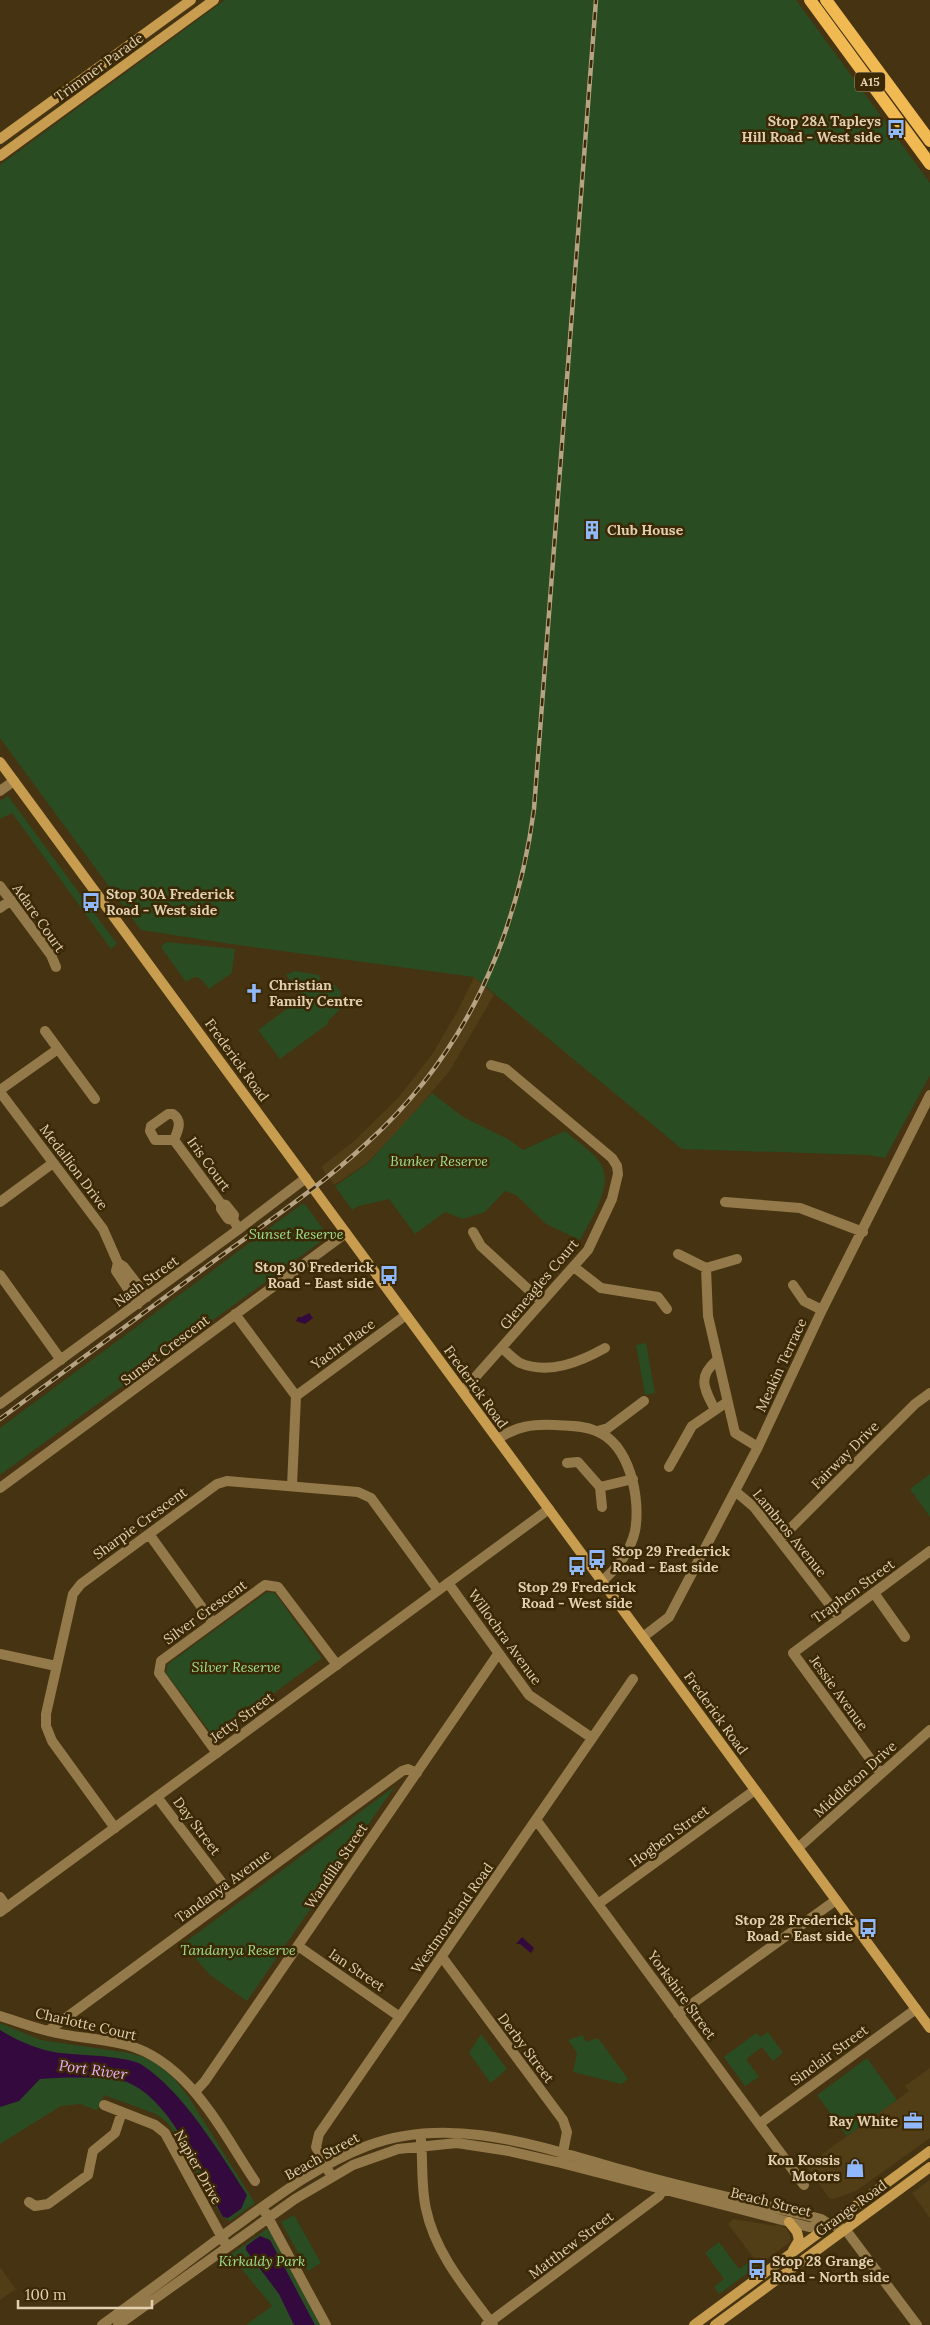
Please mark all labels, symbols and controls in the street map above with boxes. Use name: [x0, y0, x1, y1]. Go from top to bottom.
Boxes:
street label: Trimmer Parade: [51, 28, 147, 105]
road number: A15: [855, 72, 885, 91]
place label: Stop 28A Tapleys Hill Road - West side: [742, 112, 881, 146]
bus stop icon: Stop 28A Tapleys Hill Road - West side: [885, 118, 907, 140]
building icon: Club House: [581, 519, 603, 541]
place label: Club House: [607, 521, 684, 539]
street label: Adare Court: [8, 879, 70, 956]
place label: Stop 30A Frederick Road - West side: [106, 885, 235, 919]
bus stop icon: Stop 30A Frederick Road - West side: [80, 891, 102, 913]
place label: Christian Family Centre: [269, 976, 363, 1010]
church icon: Christian Family Centre: [243, 982, 265, 1004]
street label: Frederick Road: [201, 1015, 273, 1105]
street label: Medallion Drive: [36, 1121, 112, 1214]
street label: Iris Court: [183, 1133, 235, 1195]
park label: Bunker Reserve: [390, 1152, 488, 1170]
park label: Sunset Reserve: [249, 1225, 344, 1243]
street label: Gleneagles Court: [496, 1235, 583, 1333]
street label: Nash Street: [110, 1251, 183, 1311]
place label: Stop 30 Frederick Road - East side: [255, 1258, 375, 1292]
bus stop icon: Stop 30 Frederick Road - East side: [378, 1264, 400, 1286]
street label: Sunset Crescent: [117, 1310, 213, 1389]
street label: Yacht Place: [307, 1315, 379, 1374]
street label: Meakin Terrace: [751, 1315, 811, 1415]
street label: Frederick Road: [440, 1342, 512, 1432]
street label: Fairway Drive: [807, 1417, 883, 1493]
street label: Sharpie Crescent: [90, 1483, 191, 1563]
street label: Lambros Avenue: [749, 1485, 831, 1581]
place label: Stop 29 Frederick Road - East side: [612, 1542, 731, 1576]
bus stop icon: Stop 29 Frederick Road - East side: [586, 1548, 608, 1570]
bus stop icon: Stop 29 Frederick Road - West side: [566, 1555, 588, 1577]
street label: Traphen Street: [808, 1555, 898, 1627]
street label: Silver Crescent: [160, 1575, 251, 1648]
place label: Stop 29 Frederick Road - West side: [518, 1578, 637, 1612]
street label: Willochra Avenue: [464, 1586, 546, 1689]
street label: Jessie Avenue: [805, 1651, 872, 1734]
park label: Silver Reserve: [192, 1658, 281, 1676]
street label: Frederick Road: [680, 1668, 752, 1758]
street label: Jetty Street: [206, 1688, 278, 1747]
street label: Middleton Drive: [810, 1737, 901, 1821]
street label: Day Street: [169, 1793, 225, 1859]
street label: Hogben Street: [625, 1801, 713, 1871]
street label: Wandilla Street: [301, 1819, 372, 1912]
street label: Tandanya Avenue: [172, 1845, 275, 1927]
street label: Westmoreland Road: [407, 1859, 497, 1977]
place label: Stop 28 Frederick Road - East side: [735, 1911, 854, 1945]
bus stop icon: Stop 28 Frederick Road - East side: [857, 1917, 879, 1939]
park label: Tandanya Reserve: [180, 1941, 296, 1959]
street label: Ian Street: [326, 1945, 389, 1996]
street label: Yorkshire Street: [643, 1946, 721, 2043]
street label: Charlotte Court: [34, 2004, 139, 2045]
street label: Derby Street: [494, 2010, 558, 2087]
street label: Sinclair Street: [786, 2020, 872, 2089]
water label: Port River: [58, 2055, 129, 2084]
office icon: Ray White: [902, 2110, 924, 2132]
place label: Ray White: [829, 2112, 898, 2130]
street label: Napier Drive: [170, 2127, 226, 2208]
street label: Beach Street: [281, 2128, 363, 2184]
place label: Kon Kossis Motors: [767, 2151, 840, 2185]
shop icon: Kon Kossis Motors: [844, 2157, 866, 2179]
street label: Grange Road: [812, 2176, 890, 2240]
street label: Beach Street: [729, 2183, 814, 2221]
street label: Matthew Street: [525, 2207, 617, 2283]
park label: Kirkaldy Park: [219, 2252, 305, 2270]
place label: Stop 28 Grange Road - North side: [772, 2252, 890, 2286]
bus stop icon: Stop 28 Grange Road - North side: [746, 2258, 768, 2280]
scale bar: [18, 2278, 151, 2310]
text: 100 m: [25, 2285, 66, 2304]

